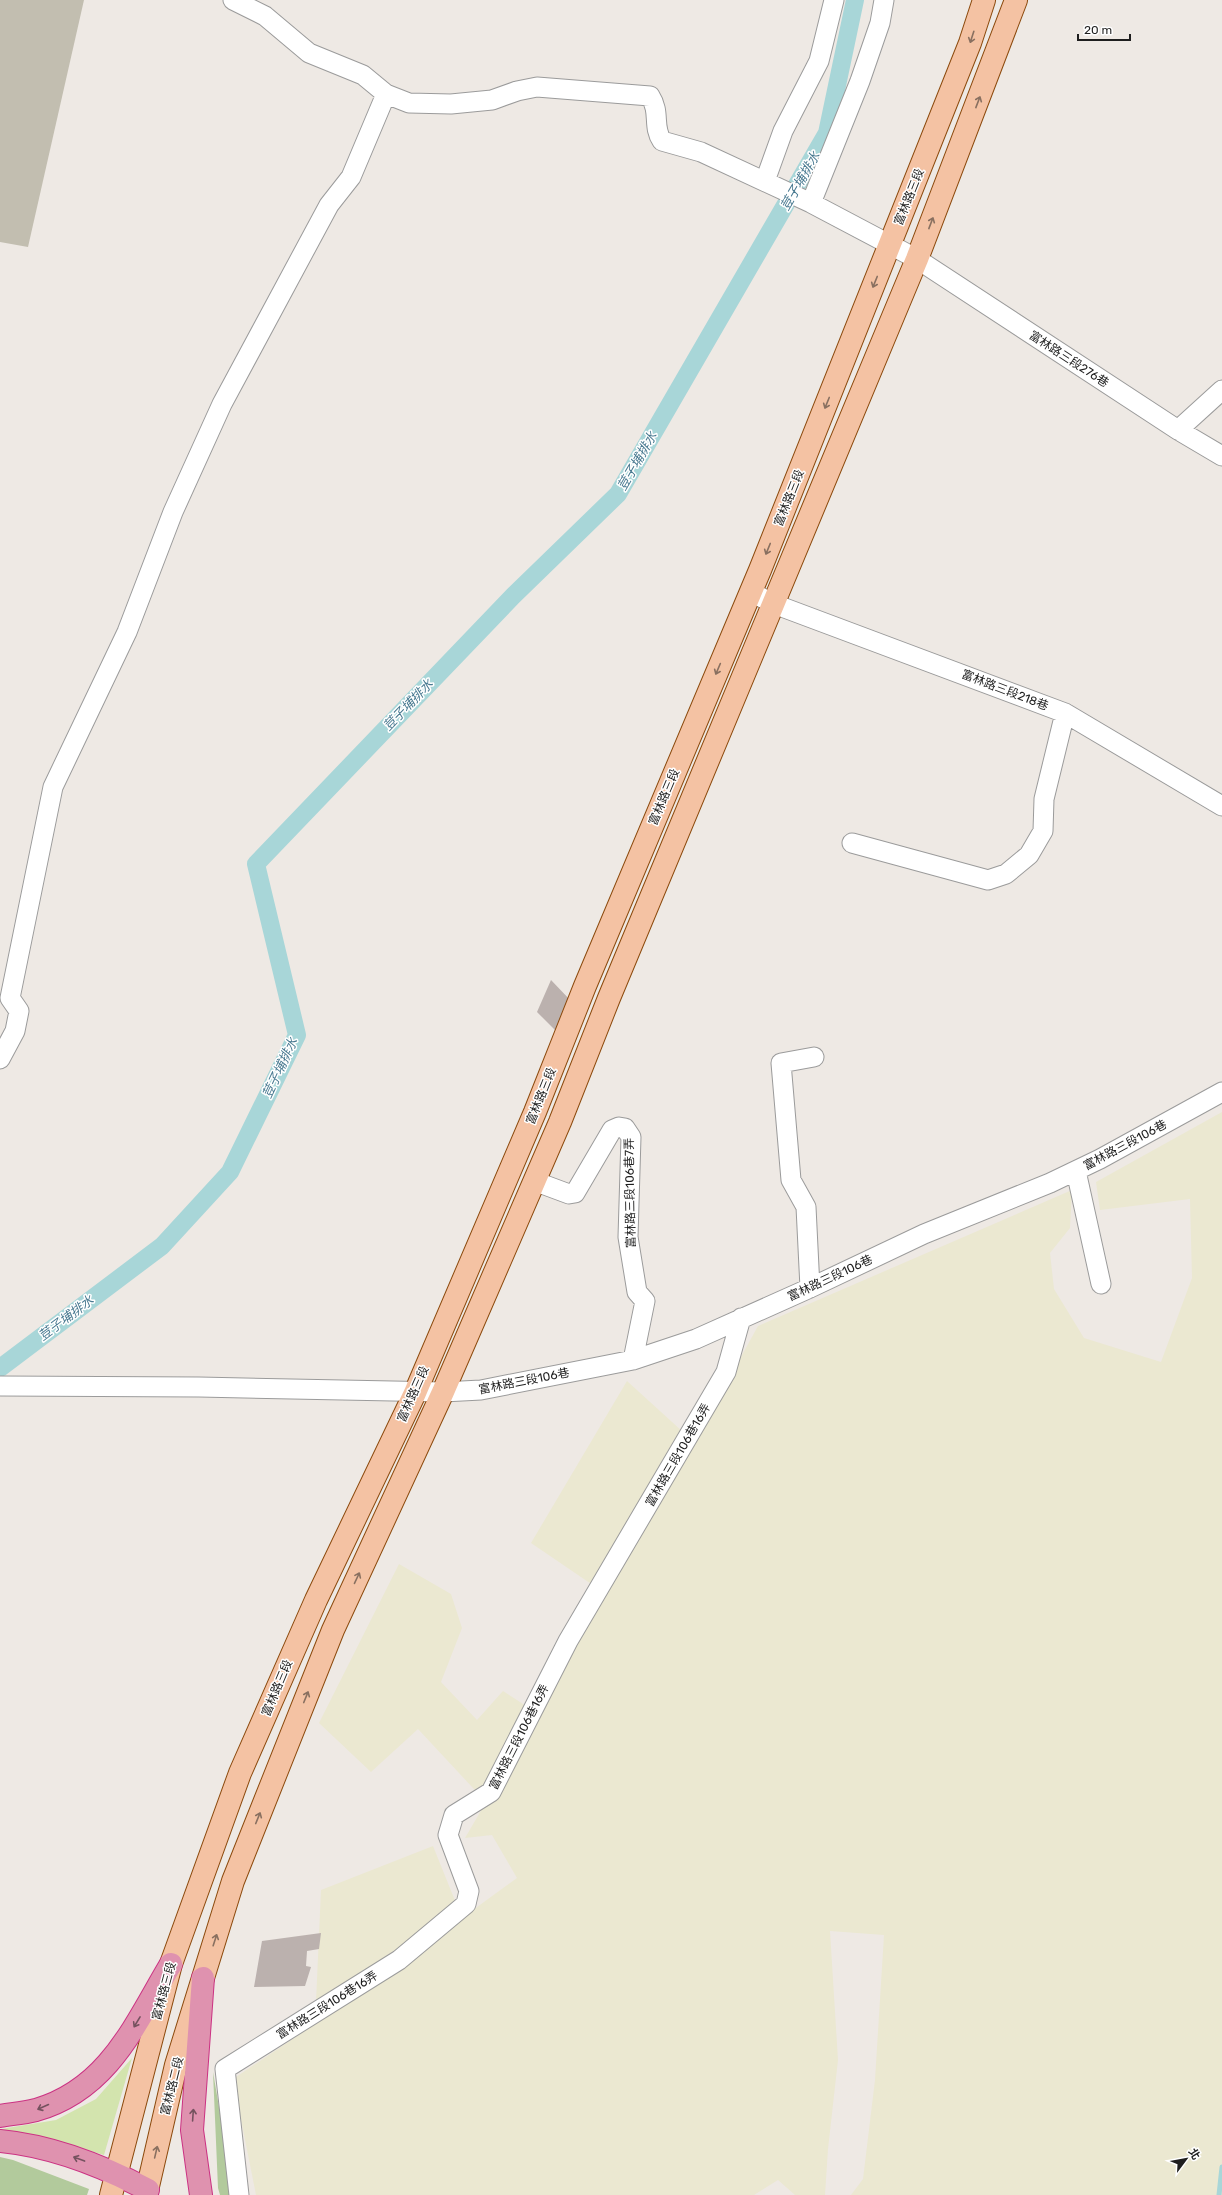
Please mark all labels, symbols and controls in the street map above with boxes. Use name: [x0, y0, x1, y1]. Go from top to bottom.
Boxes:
scale bar: [1078, 16, 1130, 42]
text: 20 m: [1084, 23, 1112, 37]
one-way arrow: [968, 30, 975, 43]
one-way arrow: [974, 96, 982, 108]
water label: 荳子埔排水: [777, 148, 823, 213]
street label: 富林路三段: [891, 167, 927, 227]
one-way arrow: [927, 217, 935, 229]
one-way arrow: [870, 275, 878, 287]
street label: 富林路三段276巷: [1027, 328, 1111, 390]
one-way arrow: [822, 396, 830, 408]
water label: 荳子埔排水: [614, 428, 660, 493]
street label: 富林路三段: [771, 468, 807, 528]
one-way arrow: [764, 543, 772, 555]
one-way arrow: [714, 663, 721, 675]
street label: 富林路三段218巷: [960, 667, 1050, 713]
water label: 荳子埔排水: [380, 676, 437, 734]
street label: 富林路三段: [646, 767, 682, 827]
water label: 荳子埔排水: [259, 1034, 301, 1101]
street label: 富林路三段: [523, 1066, 559, 1126]
street label: 富林路三段106巷: [1081, 1117, 1169, 1173]
street label: 富林路三段106巷7弄: [622, 1138, 638, 1248]
street label: 富林路三段106巷: [785, 1252, 875, 1304]
water label: 荳子埔排水: [36, 1292, 97, 1344]
street label: 富林路三段: [394, 1364, 432, 1424]
street label: 富林路三段106巷: [478, 1365, 570, 1397]
street label: 富林路三段106巷16弄: [643, 1401, 713, 1509]
one-way arrow: [354, 1572, 361, 1584]
street label: 富林路三段: [259, 1658, 295, 1718]
street label: 富林路三段106巷16弄: [486, 1682, 552, 1792]
one-way arrow: [303, 1692, 311, 1704]
one-way arrow: [255, 1813, 263, 1825]
one-way arrow: [212, 1934, 219, 1947]
street label: 富林路三段: [149, 1960, 179, 2022]
street label: 富林路三段106巷16弄: [274, 1968, 380, 2042]
one-way arrow: [132, 2016, 140, 2028]
street label: 富林路二段: [158, 2055, 186, 2117]
one-way arrow: [37, 2103, 49, 2111]
one-way arrow: [190, 2109, 197, 2122]
north arrow: [1166, 2139, 1206, 2179]
one-way arrow: [153, 2145, 161, 2158]
text: 北: [1186, 2146, 1202, 2162]
one-way arrow: [74, 2155, 86, 2163]

